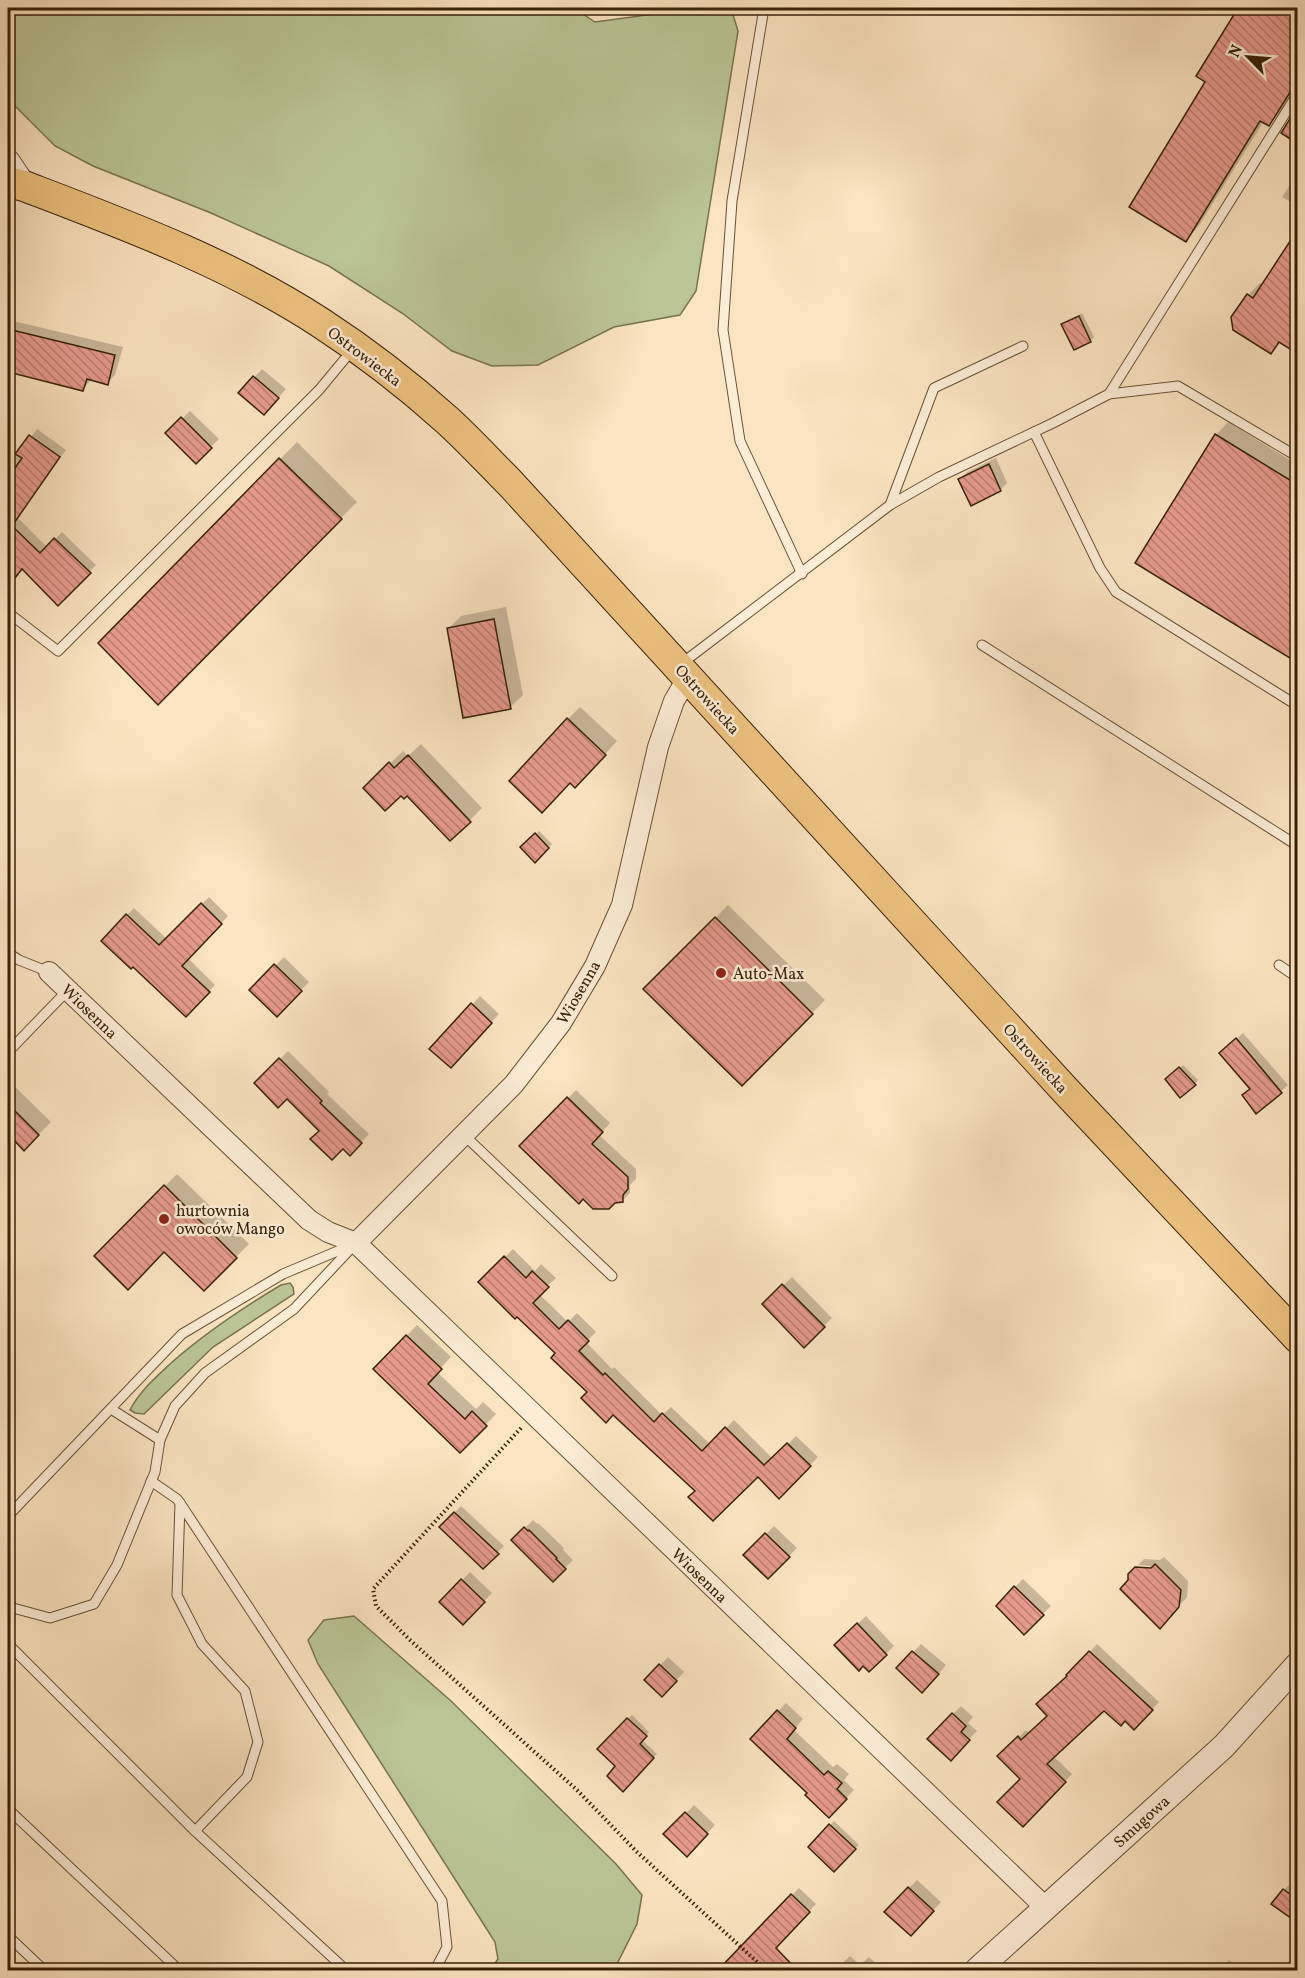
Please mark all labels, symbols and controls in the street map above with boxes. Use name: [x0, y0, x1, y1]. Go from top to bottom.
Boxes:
north arrow: [1218, 27, 1278, 87]
text: N: [1224, 41, 1249, 61]
street label: Ostrowiecka: [322, 322, 405, 393]
street label: Ostrowiecka: [669, 660, 744, 740]
street label: Wiosenna: [553, 957, 607, 1029]
place label: Auto-Max: [733, 964, 804, 986]
marker: Auto-Max: [714, 966, 728, 980]
street label: Wiosenna: [56, 980, 122, 1045]
street label: Ostrowiecka: [997, 1019, 1072, 1099]
place label: hurtownia owoców Mango: [176, 1201, 285, 1241]
marker: hurtownia owoców Mango: [157, 1212, 171, 1226]
street label: Wiosenna: [666, 1544, 732, 1609]
street label: Smugowa: [1109, 1791, 1175, 1854]

